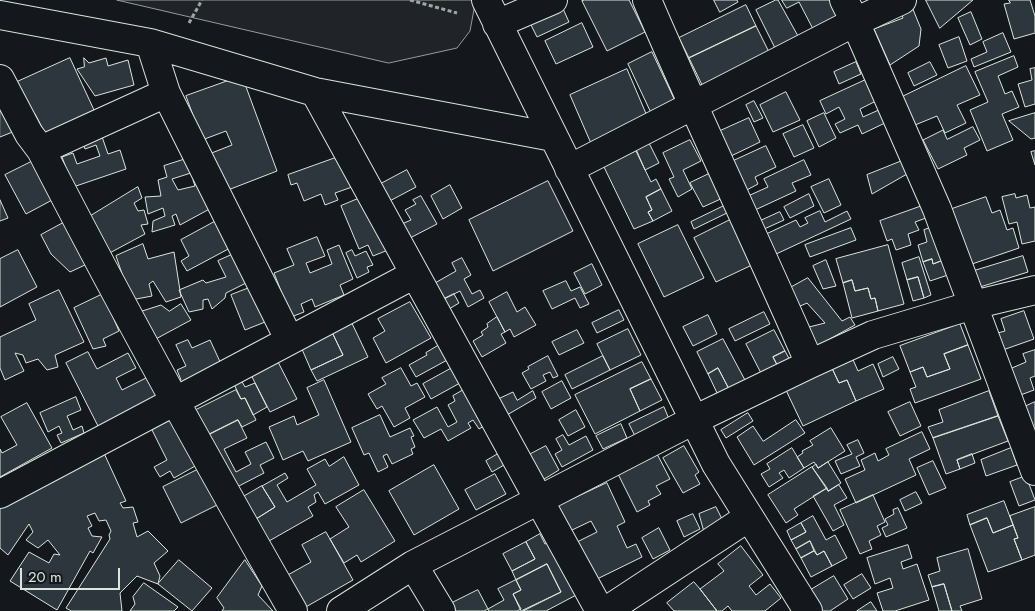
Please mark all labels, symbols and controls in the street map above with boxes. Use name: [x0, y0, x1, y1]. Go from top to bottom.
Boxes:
scale bar: [22, 558, 122, 590]
text: 20 m: [28, 566, 62, 588]

